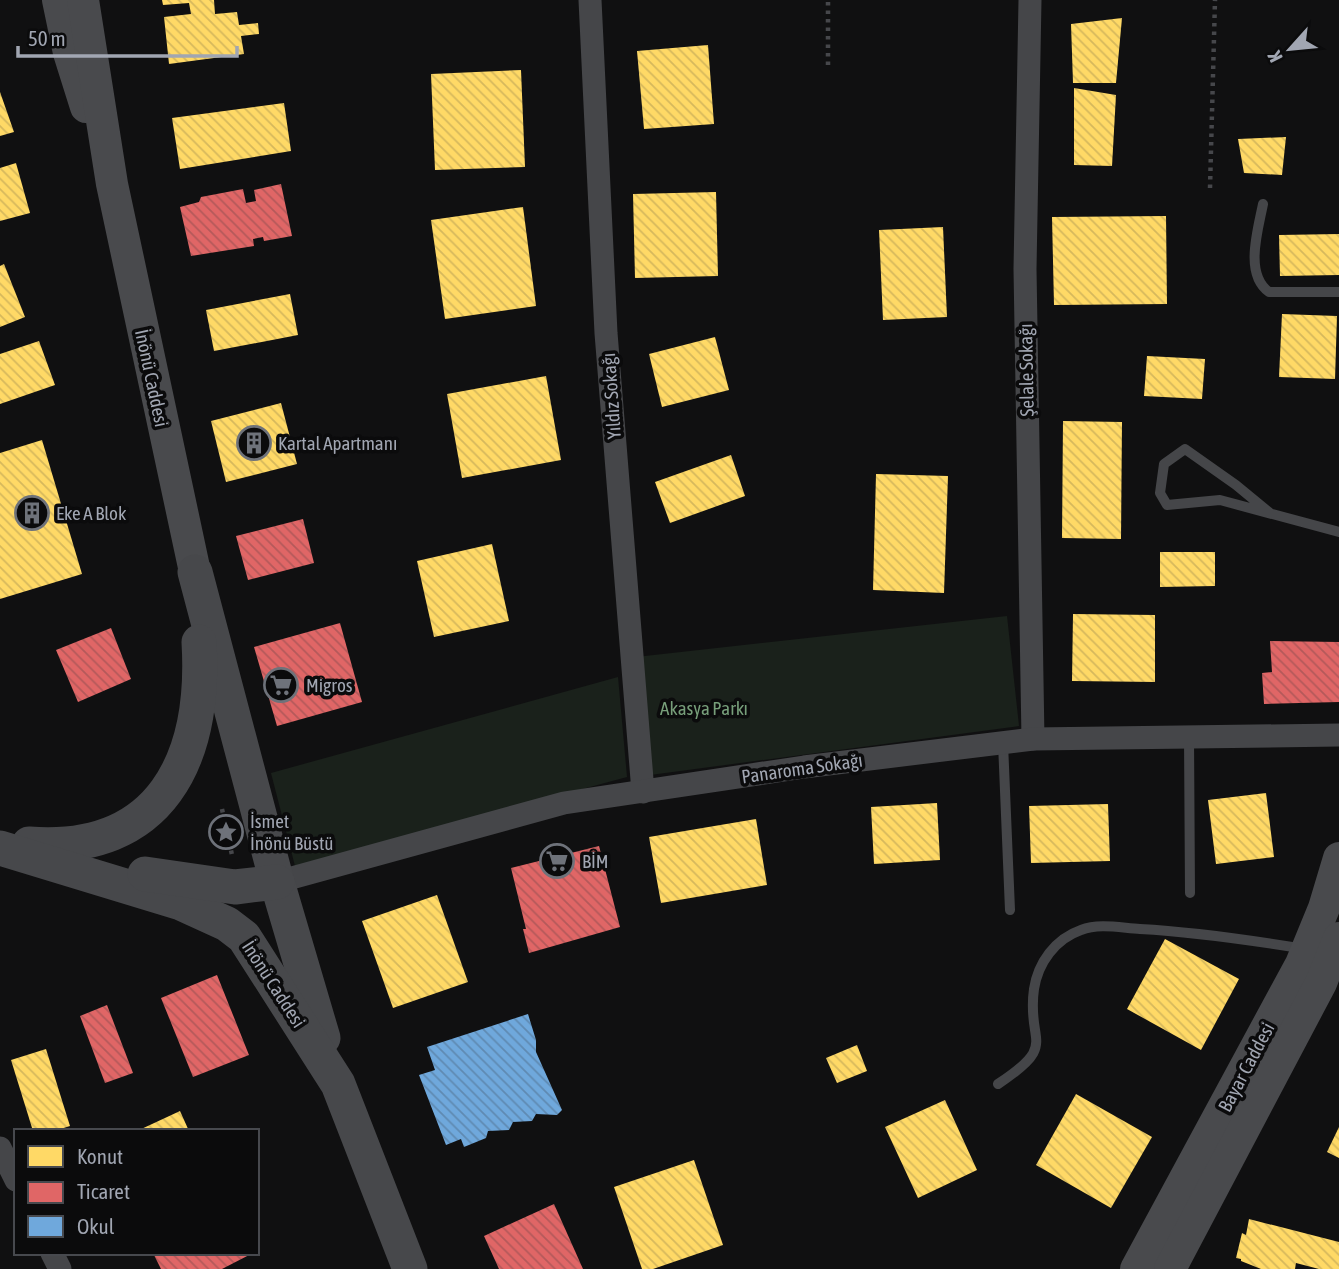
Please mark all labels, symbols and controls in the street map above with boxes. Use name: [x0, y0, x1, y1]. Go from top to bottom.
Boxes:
scale bar: [18, 14, 236, 58]
north arrow: [1255, 14, 1325, 84]
text: 50 m: [28, 26, 66, 50]
text: K: [1263, 47, 1287, 66]
street label: Şelale Sokağı: [1014, 323, 1038, 417]
street label: İnönü Caddesi: [131, 327, 173, 429]
street label: Yıldız Sokağı: [597, 352, 625, 440]
building icon: Kartal Apartmanı: [235, 424, 273, 462]
place label: Kartal Apartmanı: [278, 432, 397, 454]
building icon: Eke A Blok: [13, 494, 51, 532]
place label: Eke A Blok: [56, 502, 127, 524]
supermarket icon: Migros: [262, 666, 300, 704]
place label: Migros: [306, 674, 353, 696]
park label: Akasya Parkı: [660, 697, 748, 719]
street label: Panaroma Sokağı: [740, 749, 864, 787]
place label: İsmet İnönü Büstü: [250, 810, 334, 854]
place icon: İsmet İnönü Büstü: [207, 813, 245, 851]
supermarket icon: BİM: [538, 842, 576, 880]
place label: BİM: [582, 850, 609, 872]
street label: İnönü Caddesi: [238, 936, 310, 1032]
street label: Bayar Caddesi: [1213, 1019, 1279, 1115]
legend: [14, 1129, 259, 1255]
text: Konut: [77, 1144, 123, 1168]
text: Ticaret: [77, 1179, 130, 1203]
text: Okul: [77, 1214, 115, 1238]

